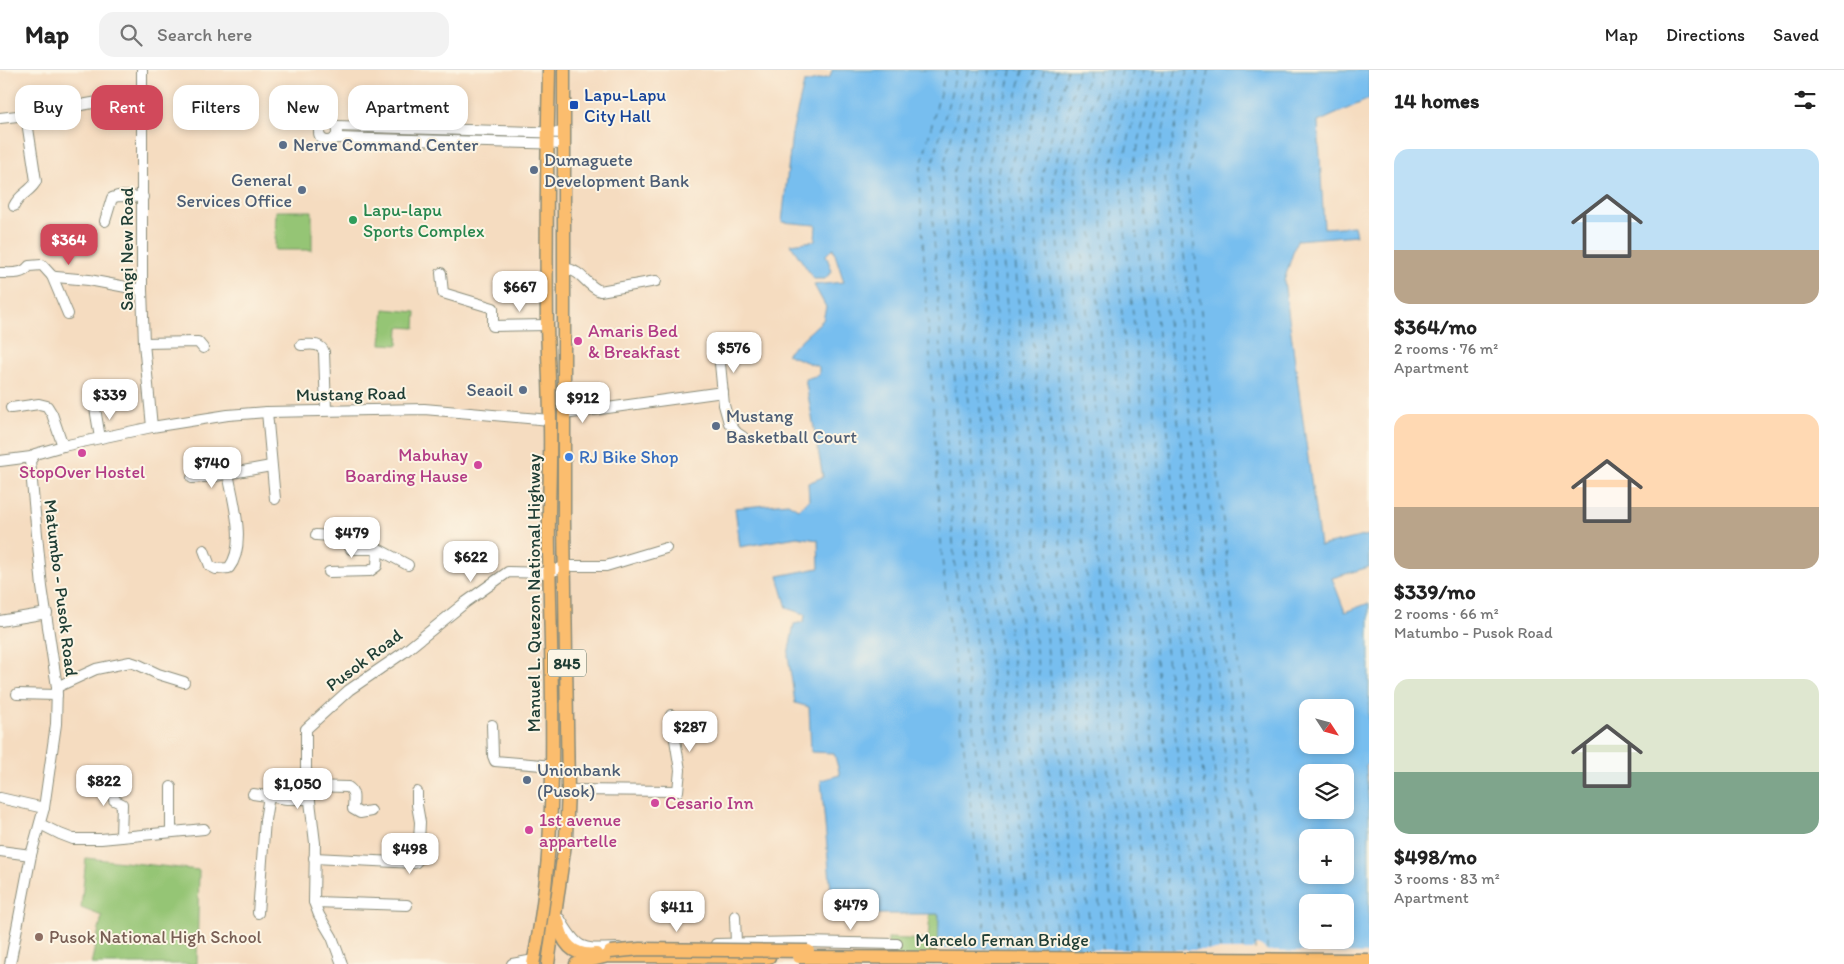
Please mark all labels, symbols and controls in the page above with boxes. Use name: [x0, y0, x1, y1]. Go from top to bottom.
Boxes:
search box: [99, 12, 449, 57]
text: Map: [25, 20, 69, 49]
icon: search: [117, 21, 145, 49]
text: Search here: [157, 23, 252, 46]
text: Map: [1605, 24, 1638, 46]
text: Directions: [1666, 24, 1745, 46]
text: Saved: [1773, 24, 1819, 46]
place label: Lapu-Lapu City Hall: [584, 84, 666, 127]
chip: Buy: [15, 85, 81, 130]
chip: Rent: [91, 85, 163, 130]
chip: Filters: [173, 85, 259, 130]
chip: New: [269, 85, 338, 130]
chip: Apartment: [348, 85, 468, 130]
icon: filters: [1791, 86, 1819, 114]
text: 14 homes: [1394, 88, 1479, 113]
marker: Lapu-Lapu City Hall: [568, 99, 580, 111]
place label: Nerve Command Center: [293, 134, 479, 156]
marker: Nerve Command Center: [277, 139, 289, 151]
place label: Dumaguete Development Bank: [544, 149, 689, 192]
marker: Dumaguete Development Bank: [528, 164, 540, 176]
place label: General Services Office: [176, 169, 292, 212]
icon: home: [1562, 181, 1652, 271]
marker: General Services Office: [296, 184, 308, 196]
street label: Sangi New Road: [116, 187, 138, 311]
place label: Lapu-lapu Sports Complex: [363, 199, 485, 242]
marker: Lapu-lapu Sports Complex: [347, 214, 359, 226]
pin: $364: [39, 224, 99, 266]
text: $364: [52, 230, 86, 249]
pin: $667: [490, 270, 550, 313]
text: $667: [504, 277, 536, 296]
text: $364/mo: [1394, 314, 1477, 339]
place label: Amaris Bed & Breakfast: [588, 320, 680, 363]
pin: $576: [704, 332, 764, 374]
marker: Amaris Bed & Breakfast: [572, 335, 584, 347]
text: $576: [718, 338, 750, 357]
text: 2 rooms · 76 m²: [1394, 339, 1498, 358]
text: Apartment: [1394, 358, 1469, 377]
pin: $339: [80, 378, 140, 421]
place label: Seaoil: [467, 379, 513, 401]
street label: Mustang Road: [296, 382, 407, 406]
pin: $912: [553, 382, 613, 424]
marker: Seaoil: [517, 384, 529, 396]
text: $339: [93, 385, 127, 404]
text: $912: [567, 388, 599, 407]
place label: Mustang Basketball Court: [726, 405, 857, 448]
marker: Mustang Basketball Court: [710, 420, 722, 432]
place label: Mabuhay Boarding Hause: [345, 444, 468, 487]
pin: $740: [182, 446, 242, 489]
place label: RJ Bike Shop: [579, 446, 679, 468]
icon: home: [1562, 446, 1652, 536]
marker: StopOver Hostel: [76, 447, 88, 459]
marker: RJ Bike Shop: [563, 451, 575, 463]
text: $740: [194, 453, 230, 472]
street label: Manuel L. Quezon National Highway: [523, 453, 545, 732]
marker: Mabuhay Boarding Hause: [472, 459, 484, 471]
place label: StopOver Hostel: [19, 461, 145, 483]
street label: Matumbo - Pusok Road: [39, 498, 83, 678]
pin: $479: [322, 516, 382, 559]
text: $479: [335, 523, 369, 542]
pin: $622: [441, 540, 501, 583]
text: $622: [454, 547, 488, 566]
text: $339/mo: [1394, 579, 1476, 604]
text: 2 rooms · 66 m²: [1394, 604, 1499, 623]
text: Matumbo - Pusok Road: [1394, 623, 1553, 642]
street label: Pusok Road: [321, 624, 407, 696]
road number: 845: [548, 650, 586, 676]
north arrow: [1299, 699, 1354, 754]
map controls: [1299, 699, 1354, 949]
pin: $287: [660, 710, 720, 753]
icon: home: [1562, 711, 1652, 801]
text: $287: [673, 717, 707, 736]
place label: Unionbank (Pusok): [537, 759, 621, 802]
pin: $822: [74, 764, 134, 807]
button: layers: [1299, 764, 1354, 819]
pin: $1,050: [257, 768, 339, 810]
text: $822: [87, 771, 121, 790]
text: $1,050: [274, 774, 322, 793]
marker: Unionbank (Pusok): [521, 774, 533, 786]
place label: Cesario Inn: [665, 792, 754, 814]
marker: Cesario Inn: [649, 797, 661, 809]
place label: 1st avenue appartelle: [539, 809, 621, 852]
marker: 1st avenue appartelle: [523, 824, 535, 836]
button: +: [1299, 829, 1354, 884]
pin: $498: [380, 832, 440, 875]
text: $498: [393, 839, 427, 858]
text: $498/mo: [1394, 844, 1477, 869]
text: 3 rooms · 83 m²: [1394, 869, 1500, 888]
pin: $479: [821, 888, 881, 931]
text: Apartment: [1394, 888, 1469, 907]
pin: $411: [647, 890, 707, 933]
button: −: [1299, 894, 1354, 949]
text: $479: [834, 895, 868, 914]
text: $411: [661, 897, 693, 916]
place label: Pusok National High School: [49, 926, 262, 948]
street label: Marcelo Fernan Bridge: [915, 929, 1089, 951]
marker: Pusok National High School: [33, 931, 45, 943]

